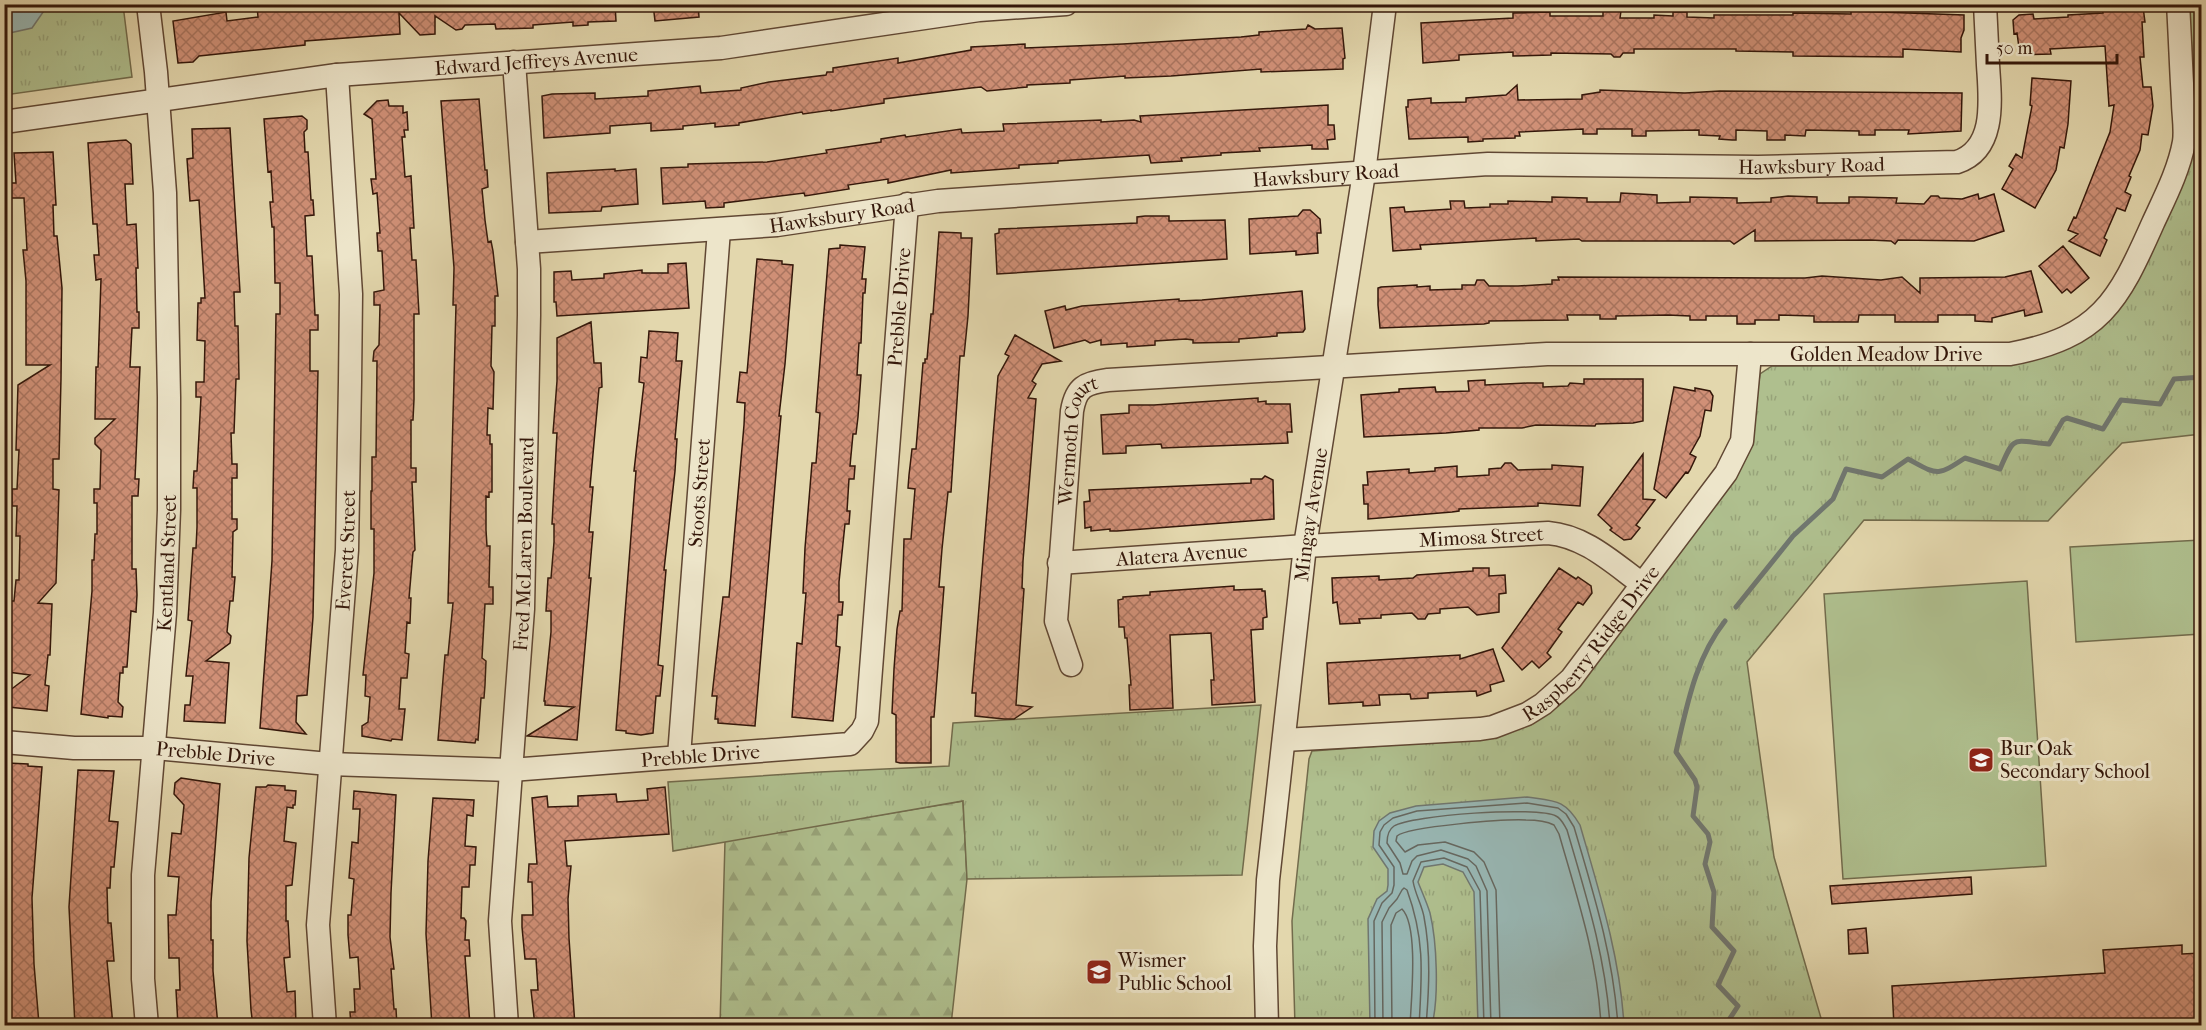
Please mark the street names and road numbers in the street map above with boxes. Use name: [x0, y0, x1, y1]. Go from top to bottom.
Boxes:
street label: Edward Jeffreys Avenue: [434, 43, 639, 80]
street label: Hawksbury Road: [1738, 153, 1886, 179]
street label: Hawksbury Road: [1252, 159, 1401, 192]
street label: Hawksbury Road: [768, 194, 917, 238]
street label: Prebble Drive: [883, 247, 916, 368]
street label: Golden Meadow Drive: [1790, 343, 1982, 366]
street label: Wermoth Court: [1054, 371, 1100, 507]
street label: Fred McLaren Boulevard: [509, 436, 539, 652]
street label: Stoots Street: [684, 437, 715, 548]
street label: Mingay Avenue: [1290, 446, 1332, 583]
street label: Everett Street: [331, 490, 360, 612]
street label: Kentland Street: [152, 495, 181, 633]
street label: Mimosa Street: [1418, 522, 1544, 552]
street label: Alatera Avenue: [1114, 539, 1248, 571]
street label: Raspberry Ridge Drive: [1518, 561, 1665, 726]
street label: Prebble Drive: [155, 737, 276, 771]
street label: Prebble Drive: [640, 740, 761, 772]

